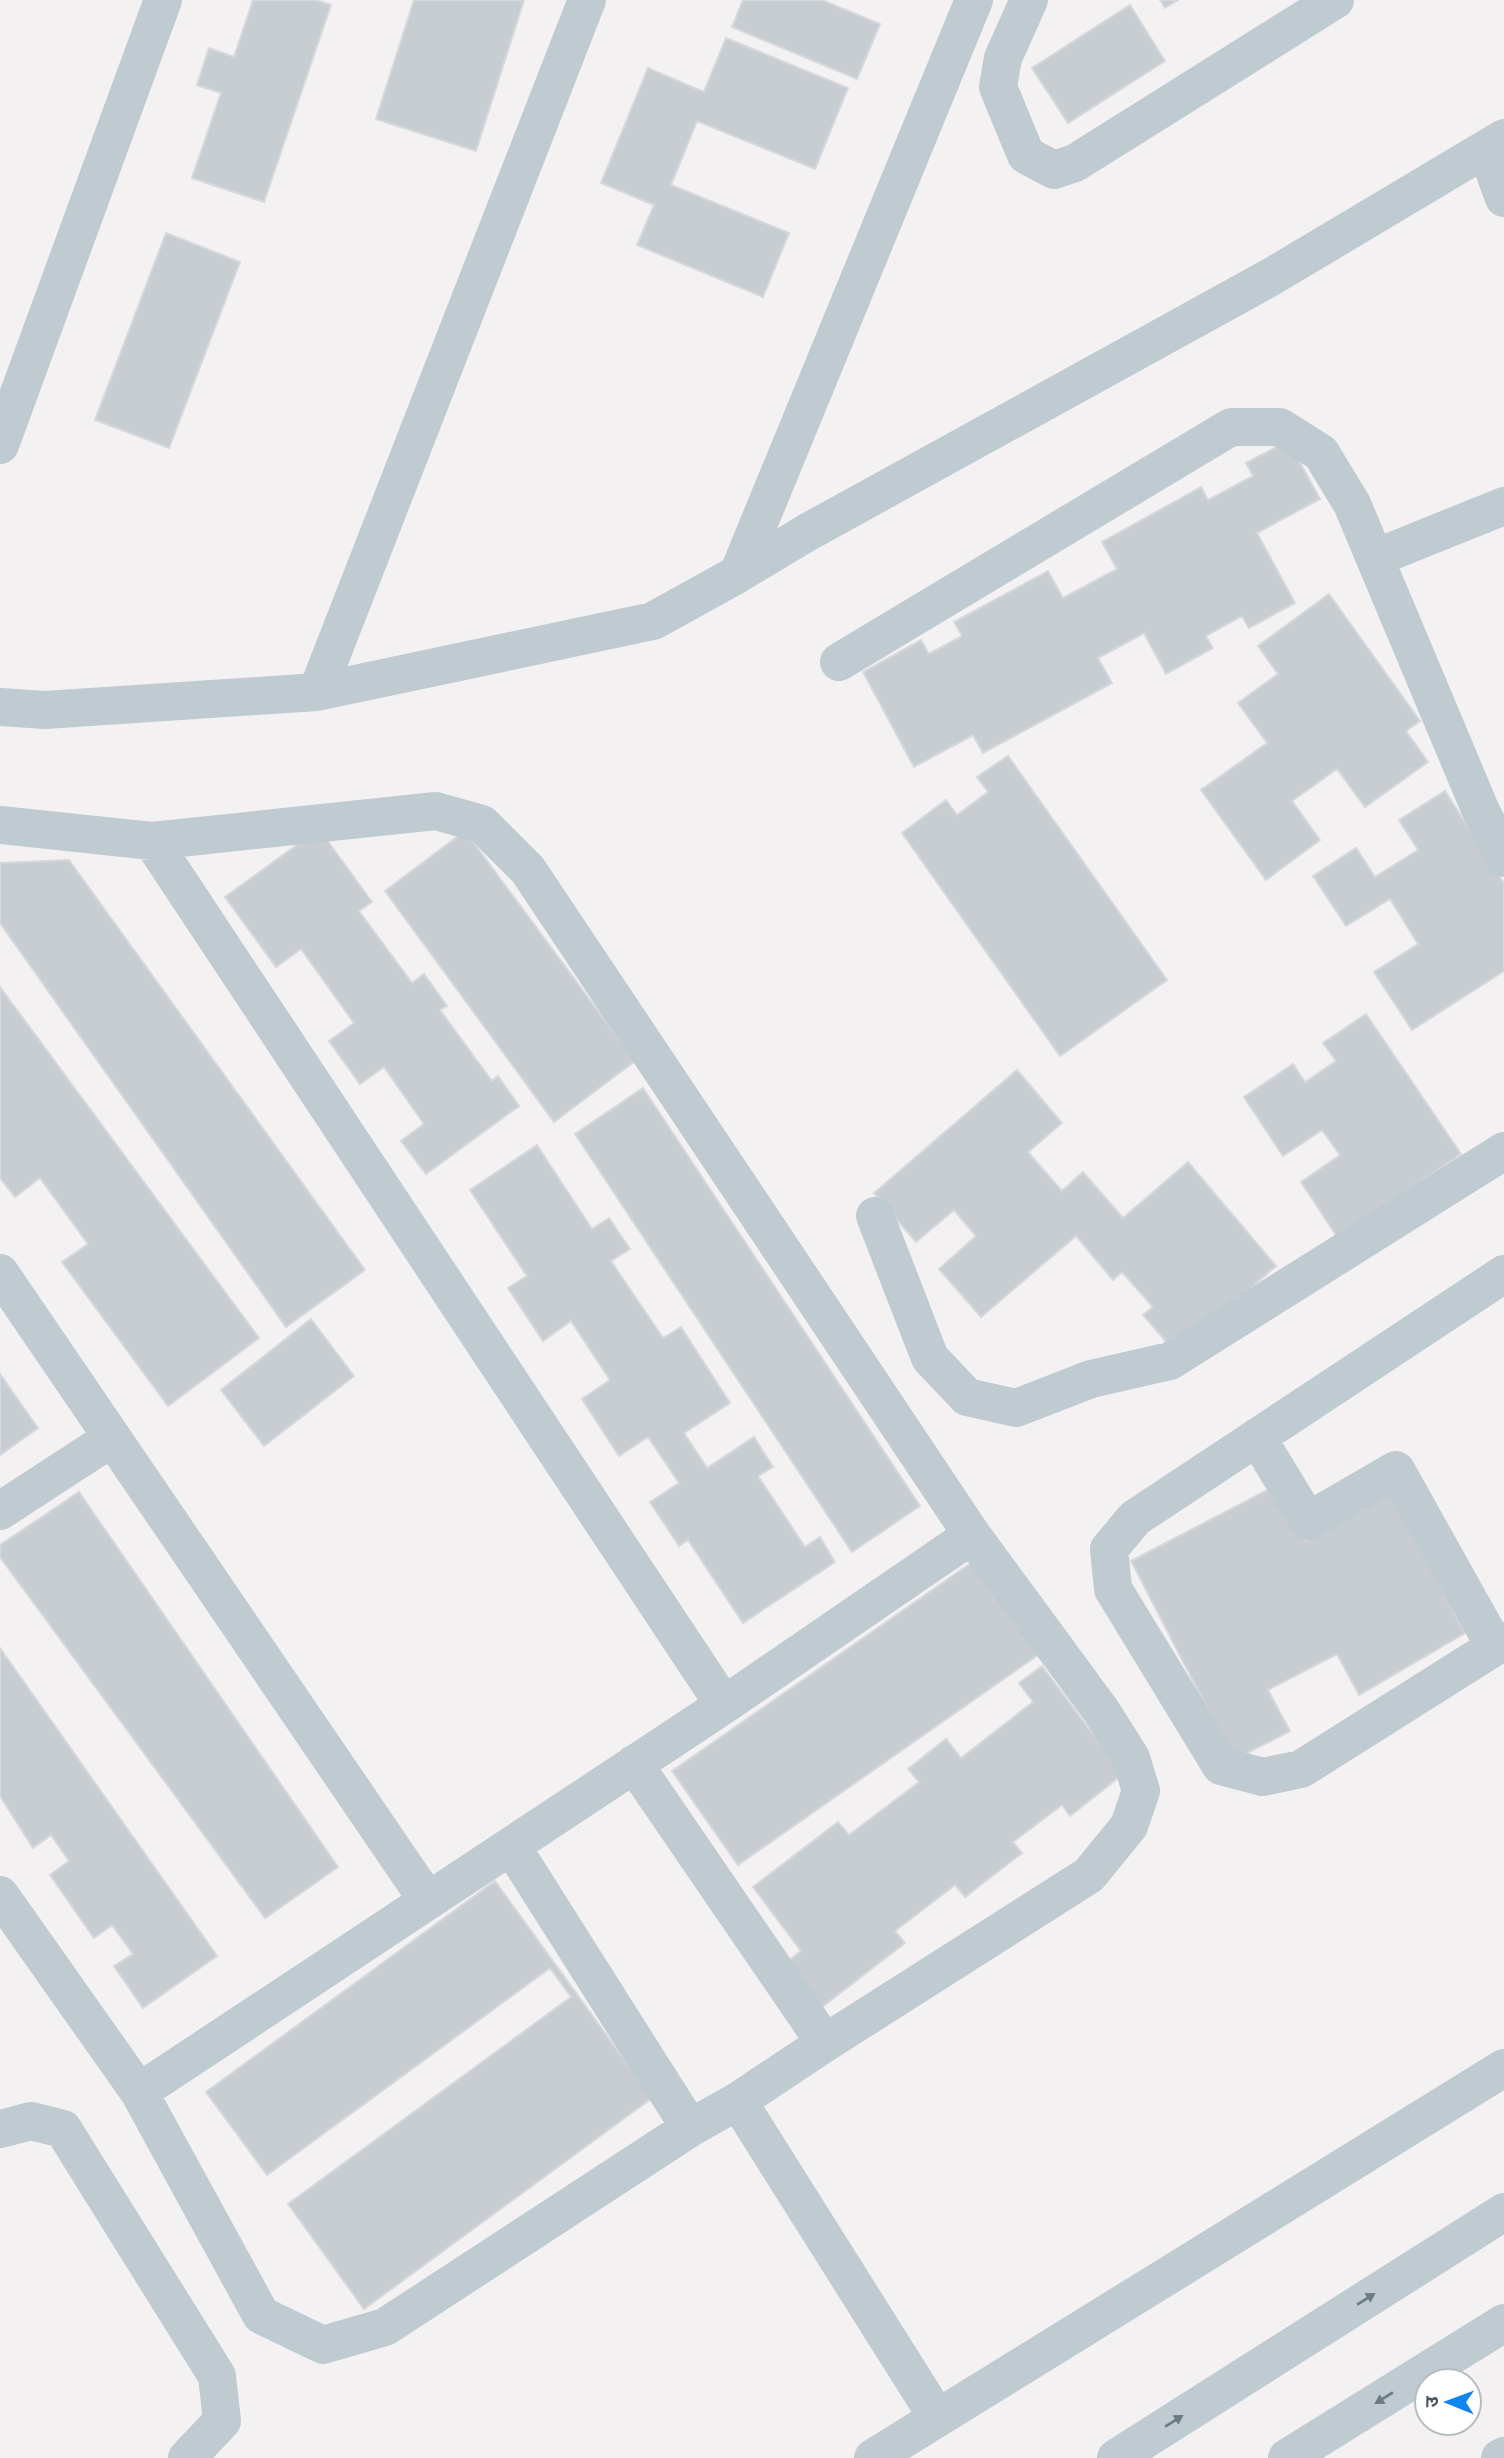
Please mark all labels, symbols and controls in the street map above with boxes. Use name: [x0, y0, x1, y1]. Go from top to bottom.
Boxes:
one-way arrow: [1356, 2293, 1376, 2306]
north arrow: [1413, 2367, 1483, 2437]
one-way arrow: [1374, 2391, 1393, 2404]
text: उ: [1419, 2395, 1443, 2407]
one-way arrow: [1164, 2415, 1184, 2428]

